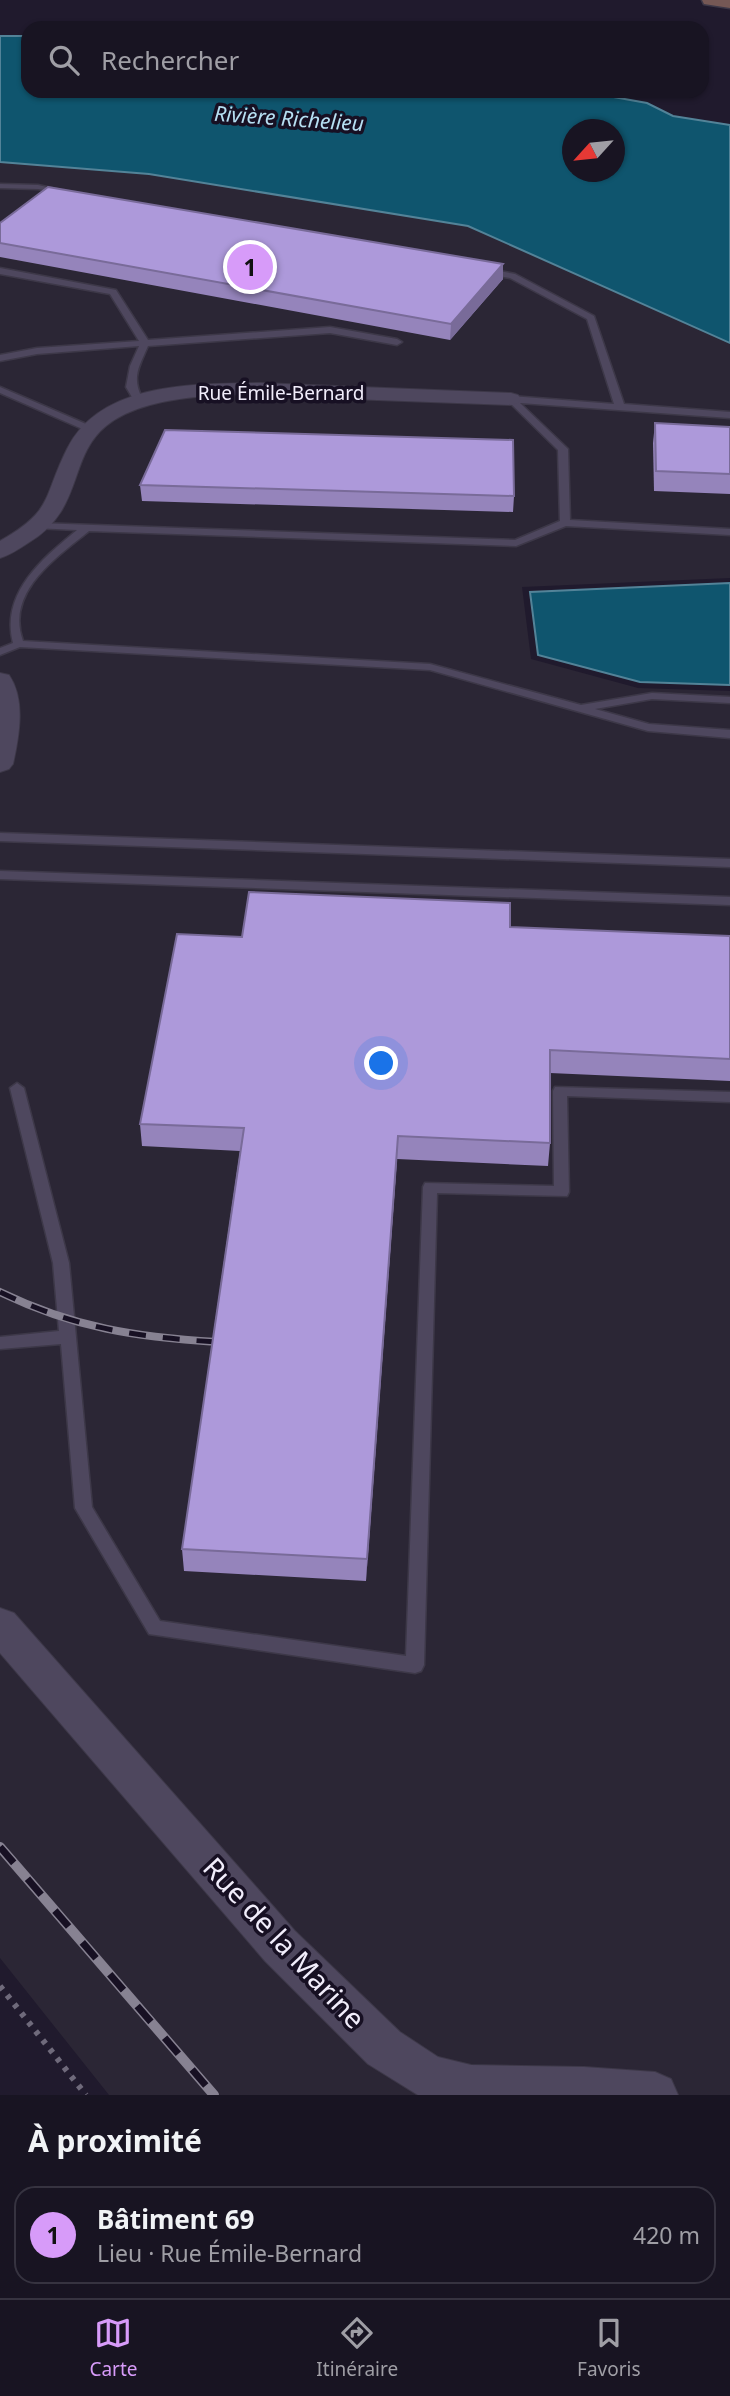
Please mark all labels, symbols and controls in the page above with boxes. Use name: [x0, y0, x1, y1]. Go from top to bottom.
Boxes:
search box: [21, 21, 709, 98]
icon: search: [45, 41, 83, 79]
text: Rechercher: [101, 42, 239, 78]
water label: Rivière Richelieu: [213, 99, 365, 137]
north arrow: [562, 119, 625, 182]
pin: 1: [227, 241, 273, 293]
street label: Rue Émile-Bernard: [198, 380, 364, 406]
your location: [364, 1046, 398, 1080]
street label: Rue de la Marine: [195, 1848, 374, 2036]
text: À proximité: [28, 2120, 202, 2161]
text: Bâtiment 69: [97, 2201, 254, 2237]
text: 1: [46, 2219, 60, 2251]
text: 420 m: [633, 2219, 700, 2251]
text: Lieu · Rue Émile-Bernard: [97, 2237, 362, 2269]
tab: Carte: [89, 2314, 138, 2382]
tab: Itinéraire: [316, 2314, 398, 2382]
tab: Favoris: [577, 2314, 641, 2382]

